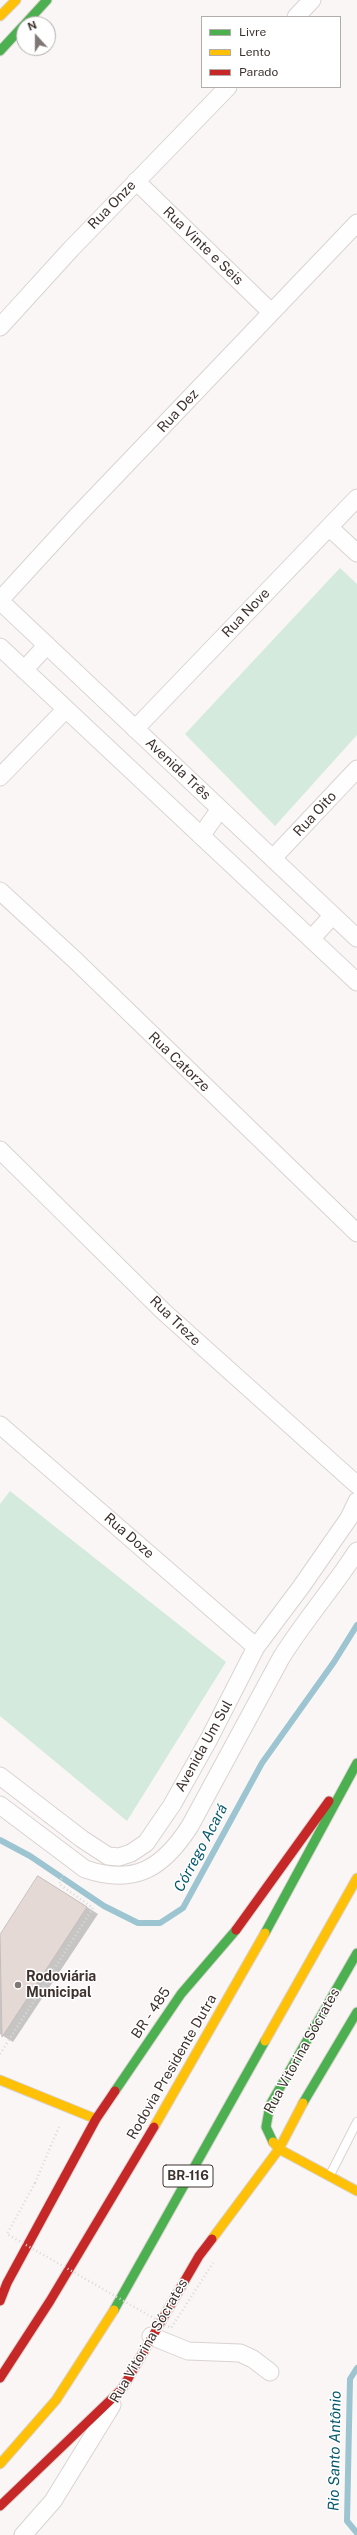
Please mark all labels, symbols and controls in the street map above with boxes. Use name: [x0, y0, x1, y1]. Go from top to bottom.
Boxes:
north arrow: [16, 16, 56, 56]
legend: [201, 16, 341, 88]
text: N: [26, 19, 38, 33]
text: Livre: [239, 25, 266, 39]
text: Lento: [239, 45, 270, 59]
text: Parado: [239, 65, 278, 79]
street label: Rua Onze: [85, 177, 139, 233]
street label: Rua Vinte e Seis: [159, 203, 247, 289]
street label: Rua Dez: [154, 386, 202, 436]
street label: Rua Nove: [219, 585, 273, 641]
street label: Avenida Três: [142, 734, 214, 804]
street label: Rua Oito: [290, 788, 340, 840]
street label: Rua Catorze: [145, 1029, 213, 1095]
street label: Rua Treze: [146, 1293, 204, 1349]
street label: Rua Doze: [101, 1510, 157, 1562]
street label: Avenida Um Sul: [172, 1697, 236, 1795]
water label: Córrego Acará: [170, 1801, 232, 1895]
place label: Rodoviária Municipal: [26, 1969, 96, 2002]
marker: Rodoviária Municipal: [13, 1980, 23, 1990]
street label: BR - 485: [128, 1984, 174, 2042]
street label: Rua Vitorina Sócrates: [261, 1985, 343, 2117]
street label: Rodovia Presidente Dutra: [124, 1992, 220, 2142]
road number: BR-116: [163, 2165, 213, 2187]
street label: Rua Vitorina Sócrates: [107, 2276, 191, 2406]
water label: Rio Santo Antônio: [325, 2391, 345, 2511]

